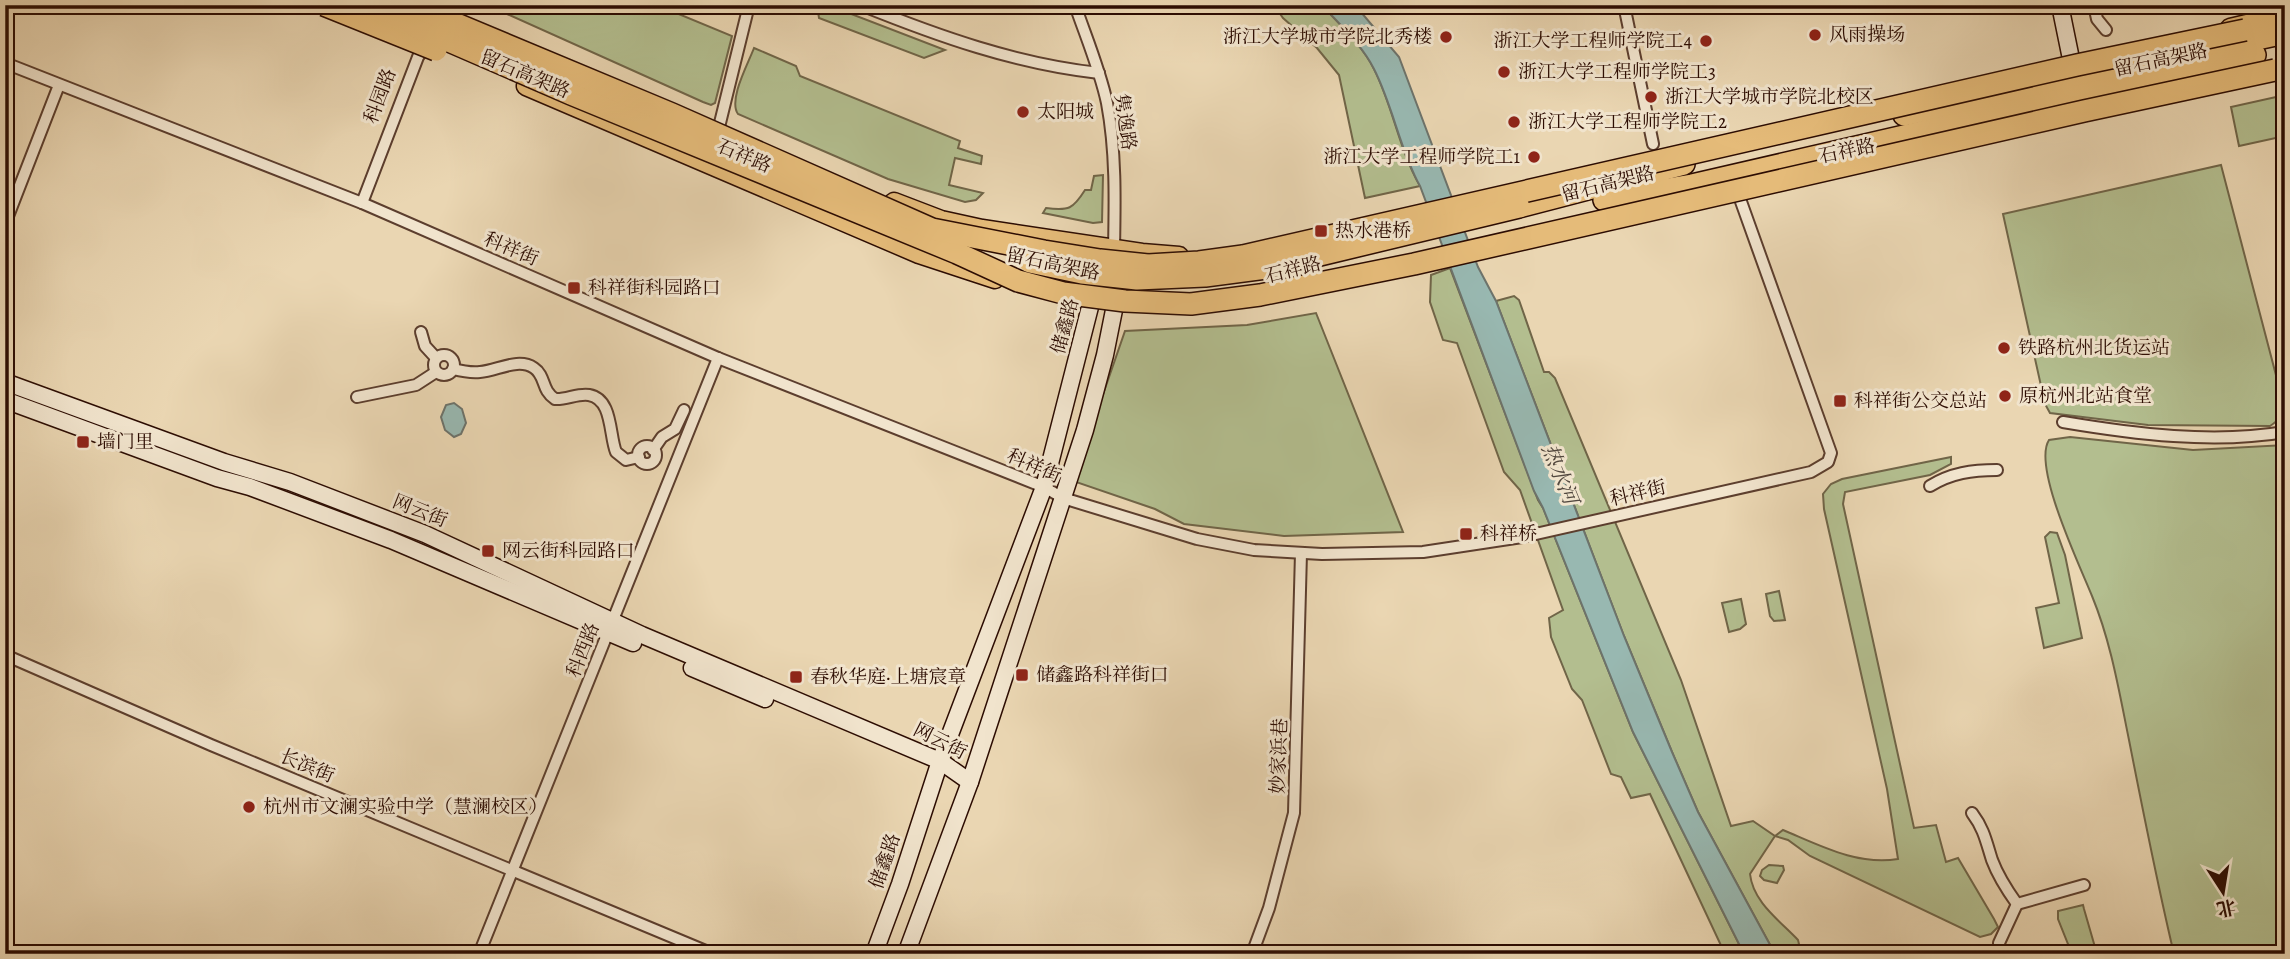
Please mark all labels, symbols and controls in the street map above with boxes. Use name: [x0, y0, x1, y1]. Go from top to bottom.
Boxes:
place label: 风雨操场: [1829, 22, 1905, 48]
place label: 浙江大学城市学院北秀楼: [1223, 24, 1432, 50]
marker: 风雨操场: [1807, 27, 1823, 43]
place label: 浙江大学工程师学院工4: [1493, 28, 1692, 54]
marker: 浙江大学城市学院北秀楼: [1438, 29, 1454, 45]
marker: 浙江大学工程师学院工4: [1698, 33, 1714, 49]
street label: 留石高架路: [2112, 37, 2210, 83]
street label: 留石高架路: [476, 43, 574, 105]
place label: 浙江大学工程师学院工3: [1518, 59, 1716, 85]
marker: 浙江大学工程师学院工3: [1496, 64, 1512, 80]
street label: 科园路: [358, 65, 402, 127]
place label: 浙江大学城市学院北校区: [1665, 84, 1874, 110]
marker: 浙江大学城市学院北校区: [1643, 89, 1659, 105]
street label: 隽逸路: [1108, 92, 1142, 152]
place label: 太阳城: [1037, 99, 1094, 125]
marker: 太阳城: [1015, 104, 1031, 120]
place label: 浙江大学工程师学院工2: [1528, 109, 1727, 135]
marker: 浙江大学工程师学院工2: [1506, 114, 1522, 130]
street label: 石祥路: [1816, 132, 1878, 170]
street label: 石祥路: [713, 133, 775, 179]
place label: 浙江大学工程师学院工1: [1324, 144, 1521, 170]
marker: 浙江大学工程师学院工1: [1526, 149, 1542, 165]
street label: 留石高架路: [1559, 160, 1657, 208]
place label: 热水港桥: [1335, 218, 1411, 244]
marker: 热水港桥: [1313, 223, 1329, 239]
street label: 科祥街: [480, 226, 542, 272]
street label: 留石高架路: [1004, 241, 1102, 287]
street label: 石祥路: [1262, 250, 1324, 290]
place label: 科祥街科园路口: [588, 275, 721, 301]
marker: 科祥街科园路口: [566, 280, 582, 296]
street label: 储鑫路: [1045, 295, 1085, 357]
place label: 铁路杭州北货运站: [2018, 335, 2170, 361]
marker: 铁路杭州北货运站: [1996, 340, 2012, 356]
place label: 原杭州北站食堂: [2019, 383, 2152, 409]
place label: 科祥街公交总站: [1854, 388, 1987, 414]
marker: 原杭州北站食堂: [1997, 388, 2013, 404]
marker: 科祥街公交总站: [1832, 393, 1848, 409]
place label: 墙门里: [97, 429, 154, 455]
marker: 墙门里: [75, 434, 91, 450]
water label: 热水河: [1535, 440, 1586, 512]
street label: 科祥街: [1003, 443, 1065, 489]
street label: 科祥街: [1607, 474, 1669, 512]
street label: 网云街: [389, 488, 451, 534]
place label: 科祥桥: [1480, 521, 1537, 547]
marker: 科祥桥: [1458, 526, 1474, 542]
place label: 网云街科园路口: [502, 538, 635, 564]
marker: 网云街科园路口: [480, 543, 496, 559]
street label: 科西路: [560, 619, 606, 681]
place label: 储鑫路科祥街口: [1036, 662, 1169, 688]
place label: 春秋华庭·上塘宸章: [810, 664, 967, 690]
marker: 储鑫路科祥街口: [1014, 667, 1030, 683]
marker: 春秋华庭·上塘宸章: [788, 669, 804, 685]
street label: 网云街: [909, 716, 971, 766]
street label: 妙家浜巷: [1265, 718, 1293, 794]
street label: 长滨街: [276, 743, 338, 789]
place label: 杭州市文澜实验中学（慧澜校区）: [263, 794, 548, 820]
marker: 杭州市文澜实验中学（慧澜校区）: [241, 799, 257, 815]
street label: 储鑫路: [863, 830, 907, 892]
north arrow: [2188, 858, 2258, 928]
text: 北: [2214, 893, 2238, 922]

